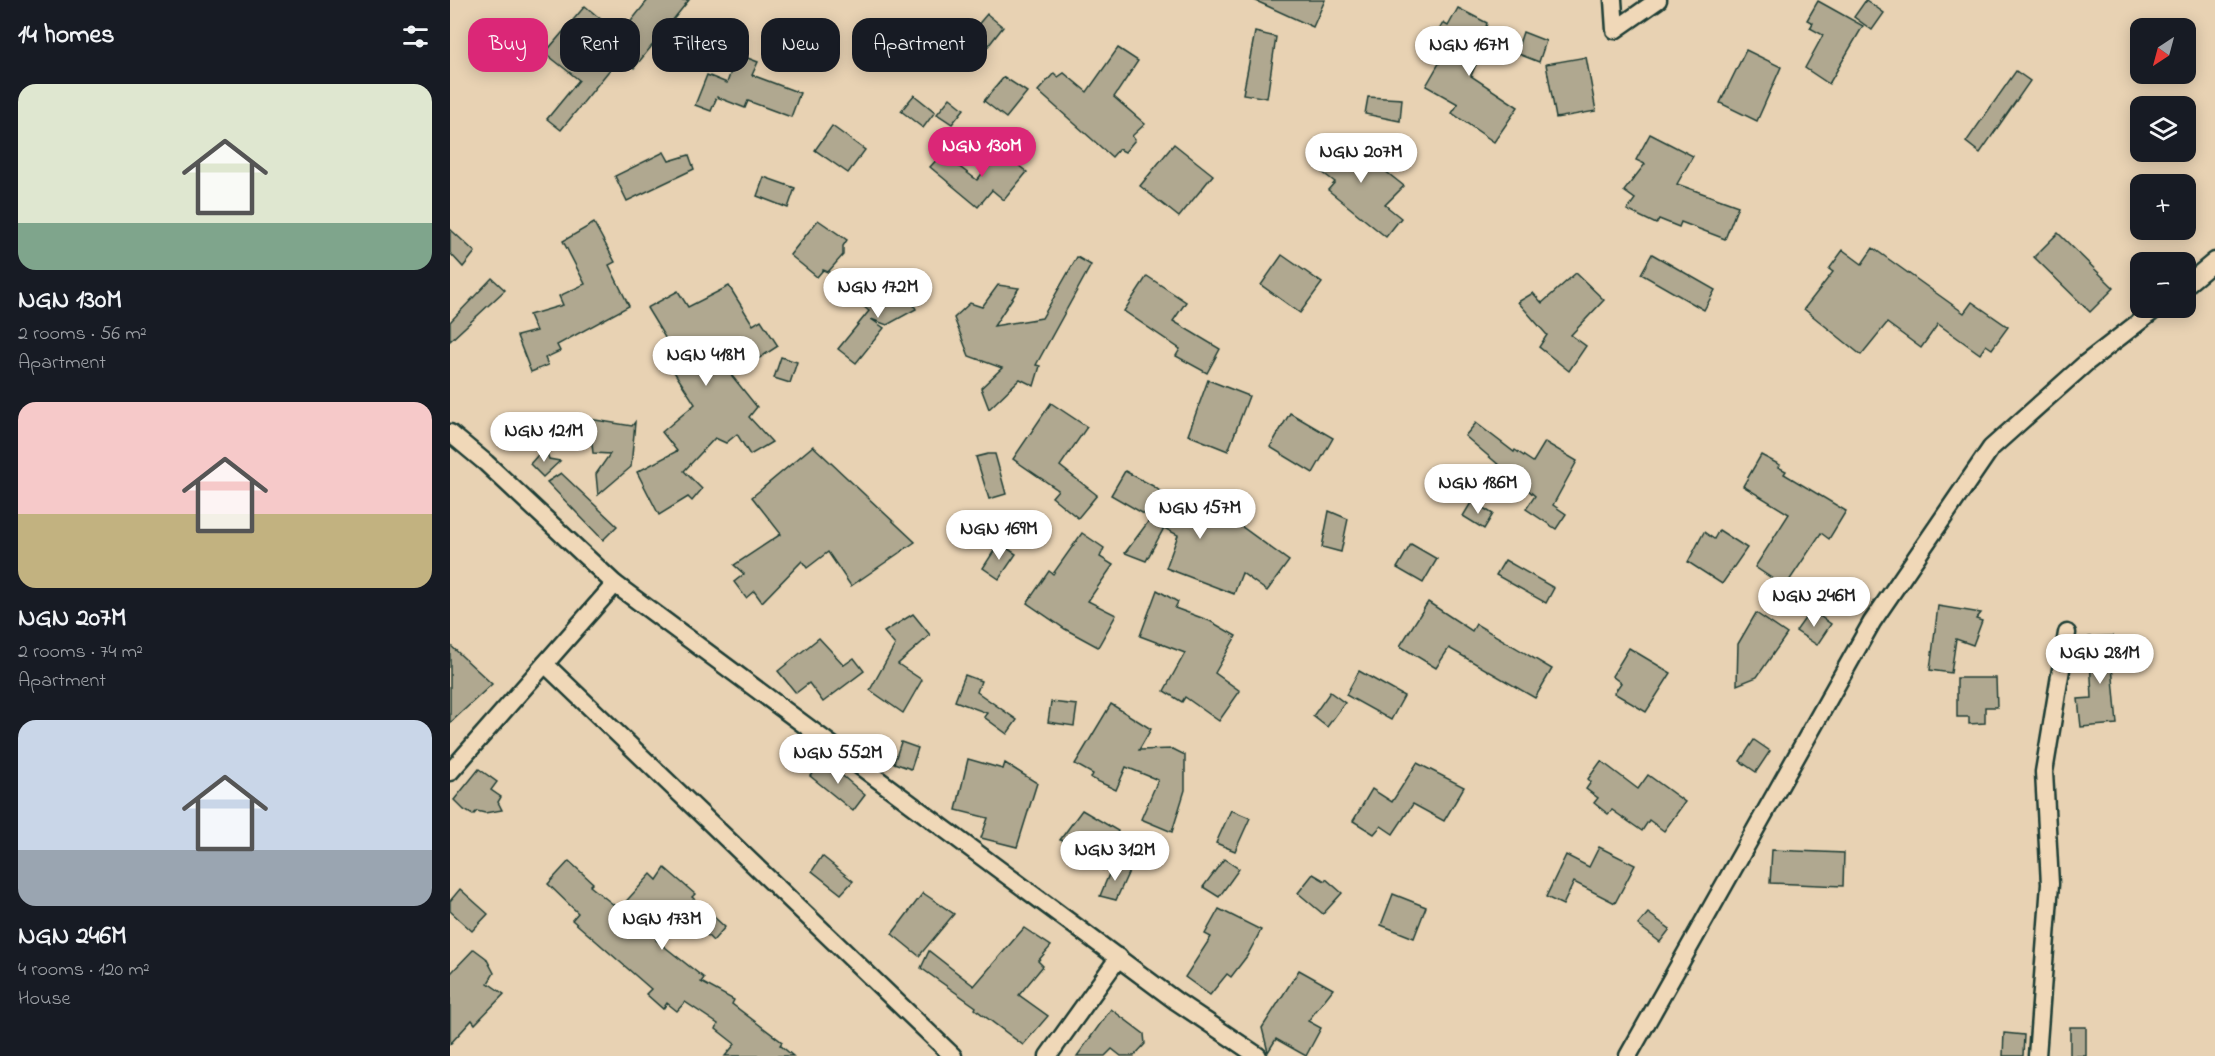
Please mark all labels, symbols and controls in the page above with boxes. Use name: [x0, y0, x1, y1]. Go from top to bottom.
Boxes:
text: 14 homes: [18, 17, 114, 55]
chip: Buy: [468, 18, 548, 72]
chip: Rent: [560, 18, 640, 72]
chip: Filters: [652, 18, 749, 72]
chip: New: [761, 18, 840, 72]
chip: Apartment: [852, 18, 987, 72]
north arrow: [2130, 18, 2196, 84]
map controls: [2130, 18, 2196, 318]
icon: filters: [399, 20, 432, 53]
pin: NGN 167M: [1407, 26, 1531, 77]
text: NGN 167M: [1429, 31, 1509, 60]
button: layers: [2130, 96, 2196, 162]
icon: home: [171, 123, 279, 231]
pin: NGN 130M: [920, 127, 1044, 178]
text: NGN 130M: [942, 132, 1022, 161]
pin: NGN 207M: [1299, 133, 1423, 184]
text: NGN 207M: [1319, 138, 1403, 167]
button: +: [2130, 174, 2196, 240]
button: −: [2130, 252, 2196, 318]
pin: NGN 172M: [816, 268, 940, 319]
text: NGN 172M: [837, 273, 919, 302]
text: NGN 130M: [18, 282, 122, 320]
text: 2 rooms · 56 m²: [18, 320, 147, 349]
pin: NGN 418M: [644, 336, 768, 387]
text: NGN 418M: [667, 341, 745, 370]
text: Apartment: [18, 349, 106, 378]
pin: NGN 121M: [482, 412, 606, 463]
text: NGN 121M: [504, 417, 584, 446]
icon: home: [171, 441, 279, 549]
pin: NGN 186M: [1416, 464, 1540, 515]
text: NGN 186M: [1438, 469, 1518, 498]
pin: NGN 157M: [1138, 489, 1262, 540]
text: NGN 157M: [1159, 494, 1241, 523]
pin: NGN 169M: [937, 510, 1061, 561]
text: NGN 169M: [960, 515, 1038, 544]
pin: NGN 246M: [1752, 577, 1876, 628]
text: NGN 246M: [1772, 582, 1856, 611]
text: NGN 207M: [18, 600, 127, 638]
pin: NGN 281M: [2038, 634, 2162, 685]
text: 2 rooms · 74 m²: [18, 638, 143, 667]
text: NGN 281M: [2060, 639, 2140, 668]
text: Apartment: [18, 667, 106, 696]
pin: NGN 552M: [776, 734, 900, 785]
text: NGN 552M: [793, 739, 883, 768]
icon: home: [171, 759, 279, 867]
pin: NGN 312M: [1053, 831, 1177, 882]
text: NGN 312M: [1074, 836, 1156, 865]
pin: NGN 173M: [600, 900, 724, 951]
text: NGN 173M: [622, 905, 702, 934]
text: NGN 246M: [18, 918, 127, 956]
text: 4 rooms · 120 m²: [18, 956, 150, 985]
text: House: [18, 985, 71, 1014]

